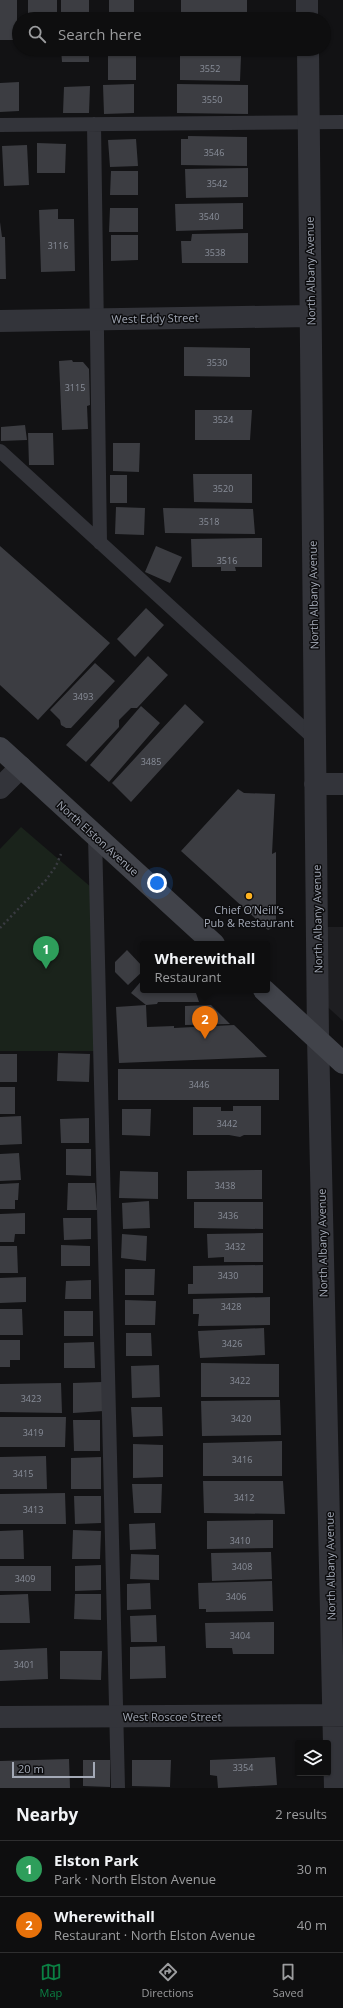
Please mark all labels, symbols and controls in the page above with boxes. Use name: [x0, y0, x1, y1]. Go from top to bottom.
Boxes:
search box: [12, 12, 331, 56]
icon: search: [26, 23, 48, 45]
text: Search here: [58, 24, 142, 44]
house number: 3552: [200, 62, 220, 75]
house number: 3550: [202, 93, 222, 106]
house number: 3546: [204, 146, 224, 159]
house number: 3542: [207, 177, 227, 190]
house number: 3540: [199, 210, 219, 223]
street label: North Albany Avenue: [302, 216, 318, 326]
house number: 3116: [48, 239, 68, 252]
house number: 3538: [205, 246, 225, 259]
street label: West Eddy Street: [111, 310, 199, 326]
house number: 3530: [207, 356, 227, 369]
house number: 3115: [65, 381, 85, 394]
house number: 3524: [213, 413, 233, 426]
house number: 3520: [213, 482, 233, 495]
house number: 3518: [199, 515, 219, 528]
street label: North Albany Avenue: [305, 540, 321, 650]
house number: 3516: [217, 554, 237, 567]
house number: 3493: [73, 690, 93, 703]
house number: 3485: [141, 755, 161, 768]
street label: North Elston Avenue: [54, 797, 142, 879]
street label: North Albany Avenue: [309, 864, 325, 974]
your location: [147, 873, 167, 893]
marker: Chief O’Neill’s Pub & Restaurant: [244, 891, 254, 901]
place label: Chief O’Neill’s Pub & Restaurant: [204, 902, 294, 930]
pin: 1: [33, 936, 59, 969]
popup: [140, 941, 270, 993]
text: Wherewithall: [155, 948, 255, 968]
text: Restaurant: [155, 968, 221, 986]
pin: 2: [192, 1006, 218, 1039]
house number: 3446: [189, 1078, 209, 1091]
house number: 3442: [217, 1117, 237, 1130]
house number: 3438: [215, 1179, 235, 1192]
street label: North Albany Avenue: [314, 1188, 330, 1298]
house number: 3436: [218, 1209, 238, 1222]
house number: 3432: [225, 1240, 245, 1253]
house number: 3430: [218, 1269, 238, 1282]
house number: 3428: [221, 1300, 241, 1313]
house number: 3426: [222, 1337, 242, 1350]
house number: 3422: [230, 1374, 250, 1387]
house number: 3423: [21, 1392, 41, 1405]
house number: 3420: [231, 1412, 251, 1425]
house number: 3419: [23, 1426, 43, 1439]
house number: 3416: [232, 1453, 252, 1466]
house number: 3415: [13, 1467, 33, 1480]
house number: 3412: [234, 1491, 254, 1504]
house number: 3413: [23, 1503, 43, 1516]
street label: North Albany Avenue: [322, 1511, 338, 1621]
house number: 3410: [230, 1534, 250, 1547]
house number: 3408: [232, 1560, 252, 1573]
house number: 3409: [15, 1572, 35, 1585]
house number: 3406: [226, 1590, 246, 1603]
house number: 3404: [230, 1629, 250, 1642]
house number: 3401: [14, 1658, 34, 1671]
street label: West Roscoe Street: [123, 1709, 221, 1724]
map controls: [295, 1740, 331, 1776]
button: layers: [295, 1740, 331, 1776]
scale bar: [12, 1760, 95, 1779]
text: 20 m: [18, 1761, 44, 1776]
house number: 3354: [233, 1761, 253, 1774]
text: Nearby: [16, 1803, 78, 1826]
text: 2 results: [275, 1805, 327, 1823]
text: Elston Park: [54, 1850, 139, 1870]
text: 1: [25, 1860, 33, 1878]
text: 30 m: [297, 1860, 327, 1878]
text: Park · North Elston Avenue: [54, 1870, 216, 1888]
text: Wherewithall: [54, 1906, 155, 1926]
text: 2: [25, 1916, 33, 1934]
text: 40 m: [297, 1916, 327, 1934]
text: Restaurant · North Elston Avenue: [54, 1926, 255, 1944]
tab: Map: [40, 1961, 62, 2000]
tab: Directions: [142, 1961, 194, 2000]
tab: Saved: [273, 1961, 303, 2000]

